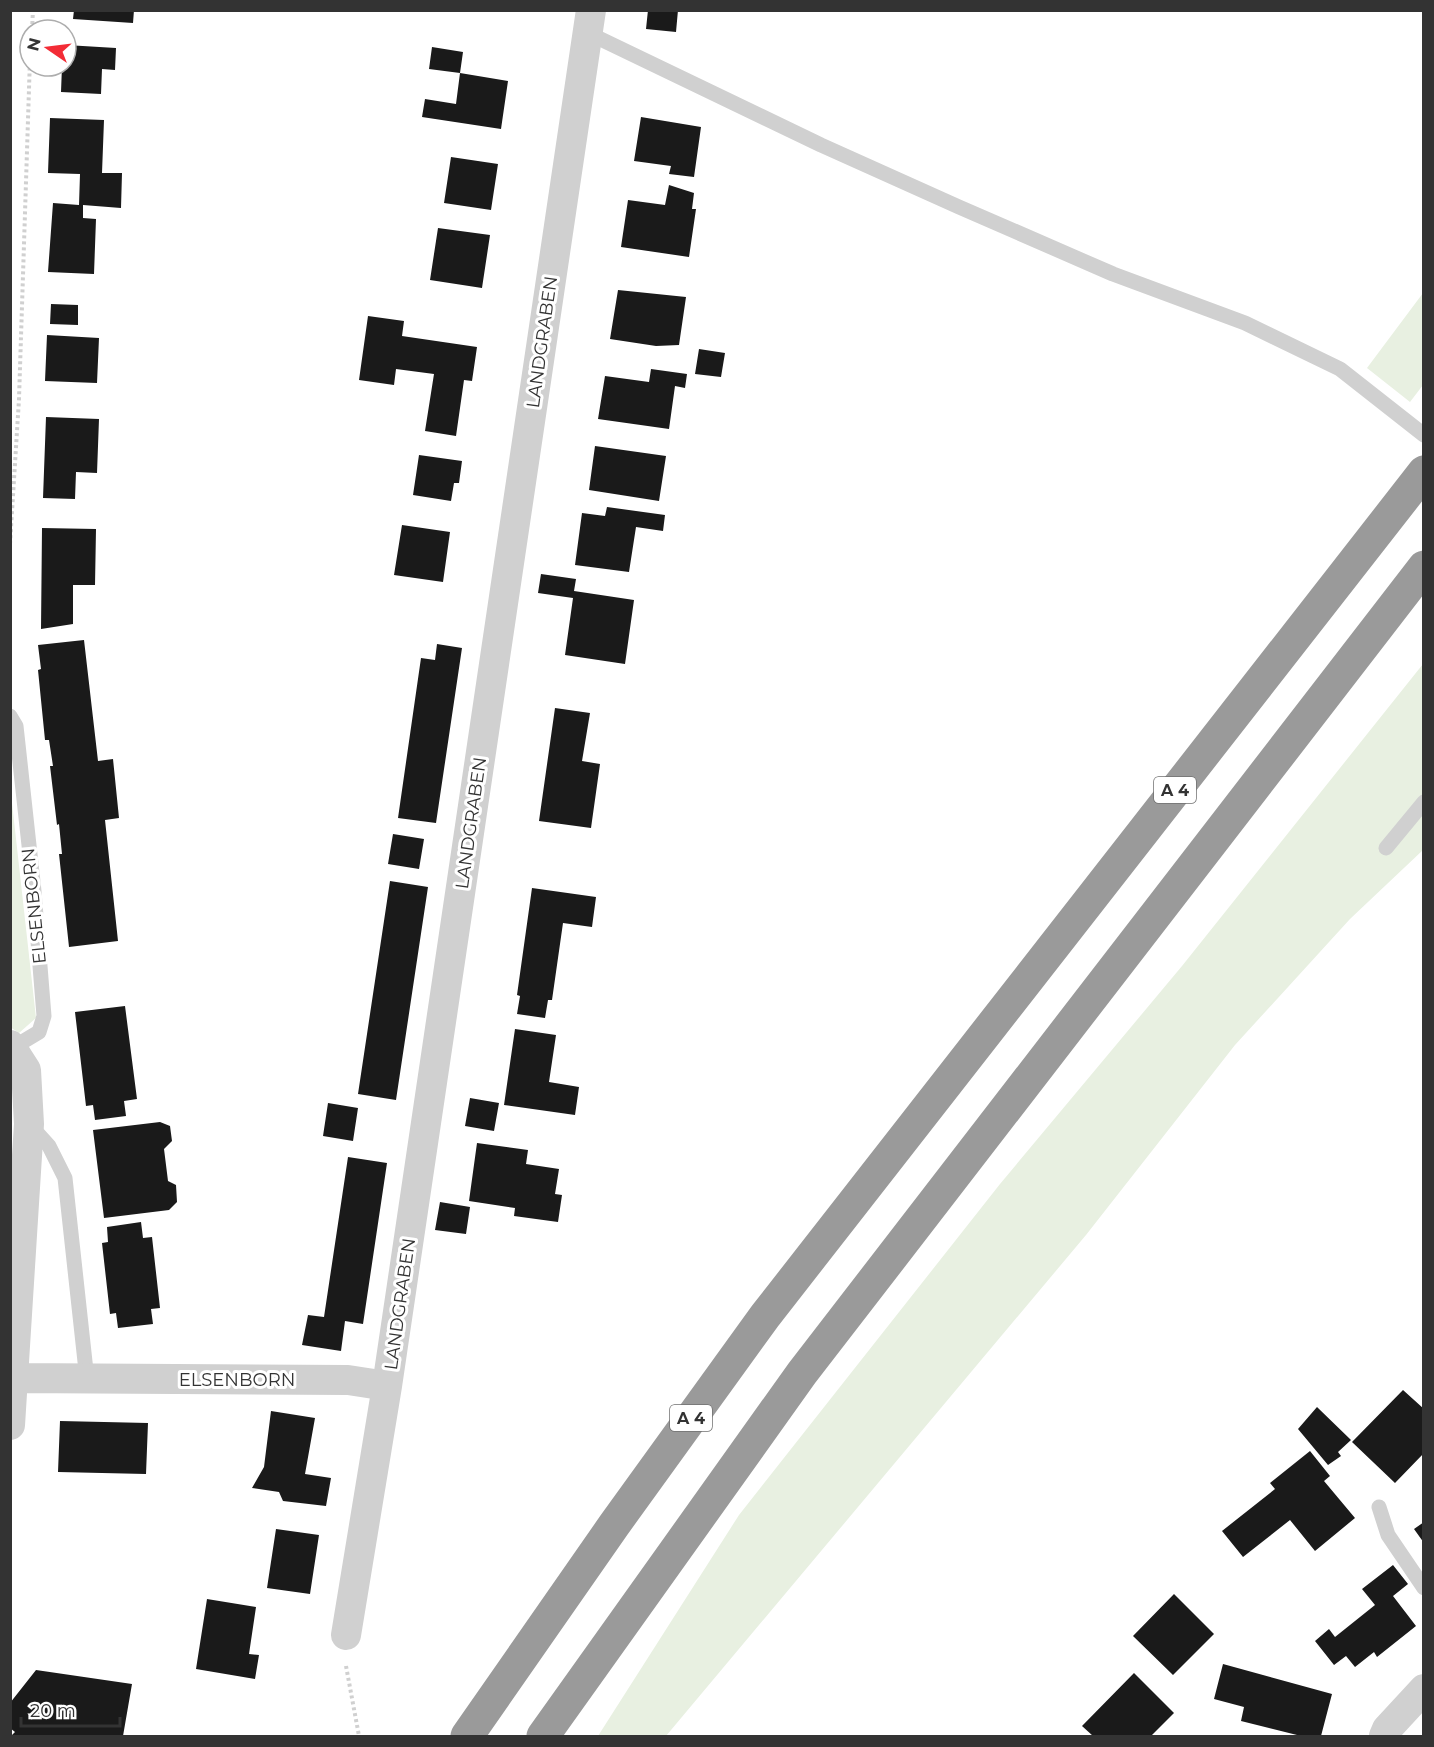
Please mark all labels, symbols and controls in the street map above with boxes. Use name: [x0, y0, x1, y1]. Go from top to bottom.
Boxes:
north arrow: [18, 18, 78, 78]
text: N: [23, 36, 45, 53]
street label: LANDGRABEN: [522, 275, 562, 409]
street label: LANDGRABEN: [451, 756, 491, 890]
road number: A 4: [1154, 777, 1196, 803]
street label: ELSENBORN: [17, 847, 51, 965]
street label: LANDGRABEN: [380, 1237, 420, 1371]
street label: ELSENBORN: [179, 1369, 295, 1391]
road number: A 4: [670, 1405, 712, 1431]
scale bar: [21, 1690, 120, 1728]
text: 20 m: [30, 1700, 76, 1722]

